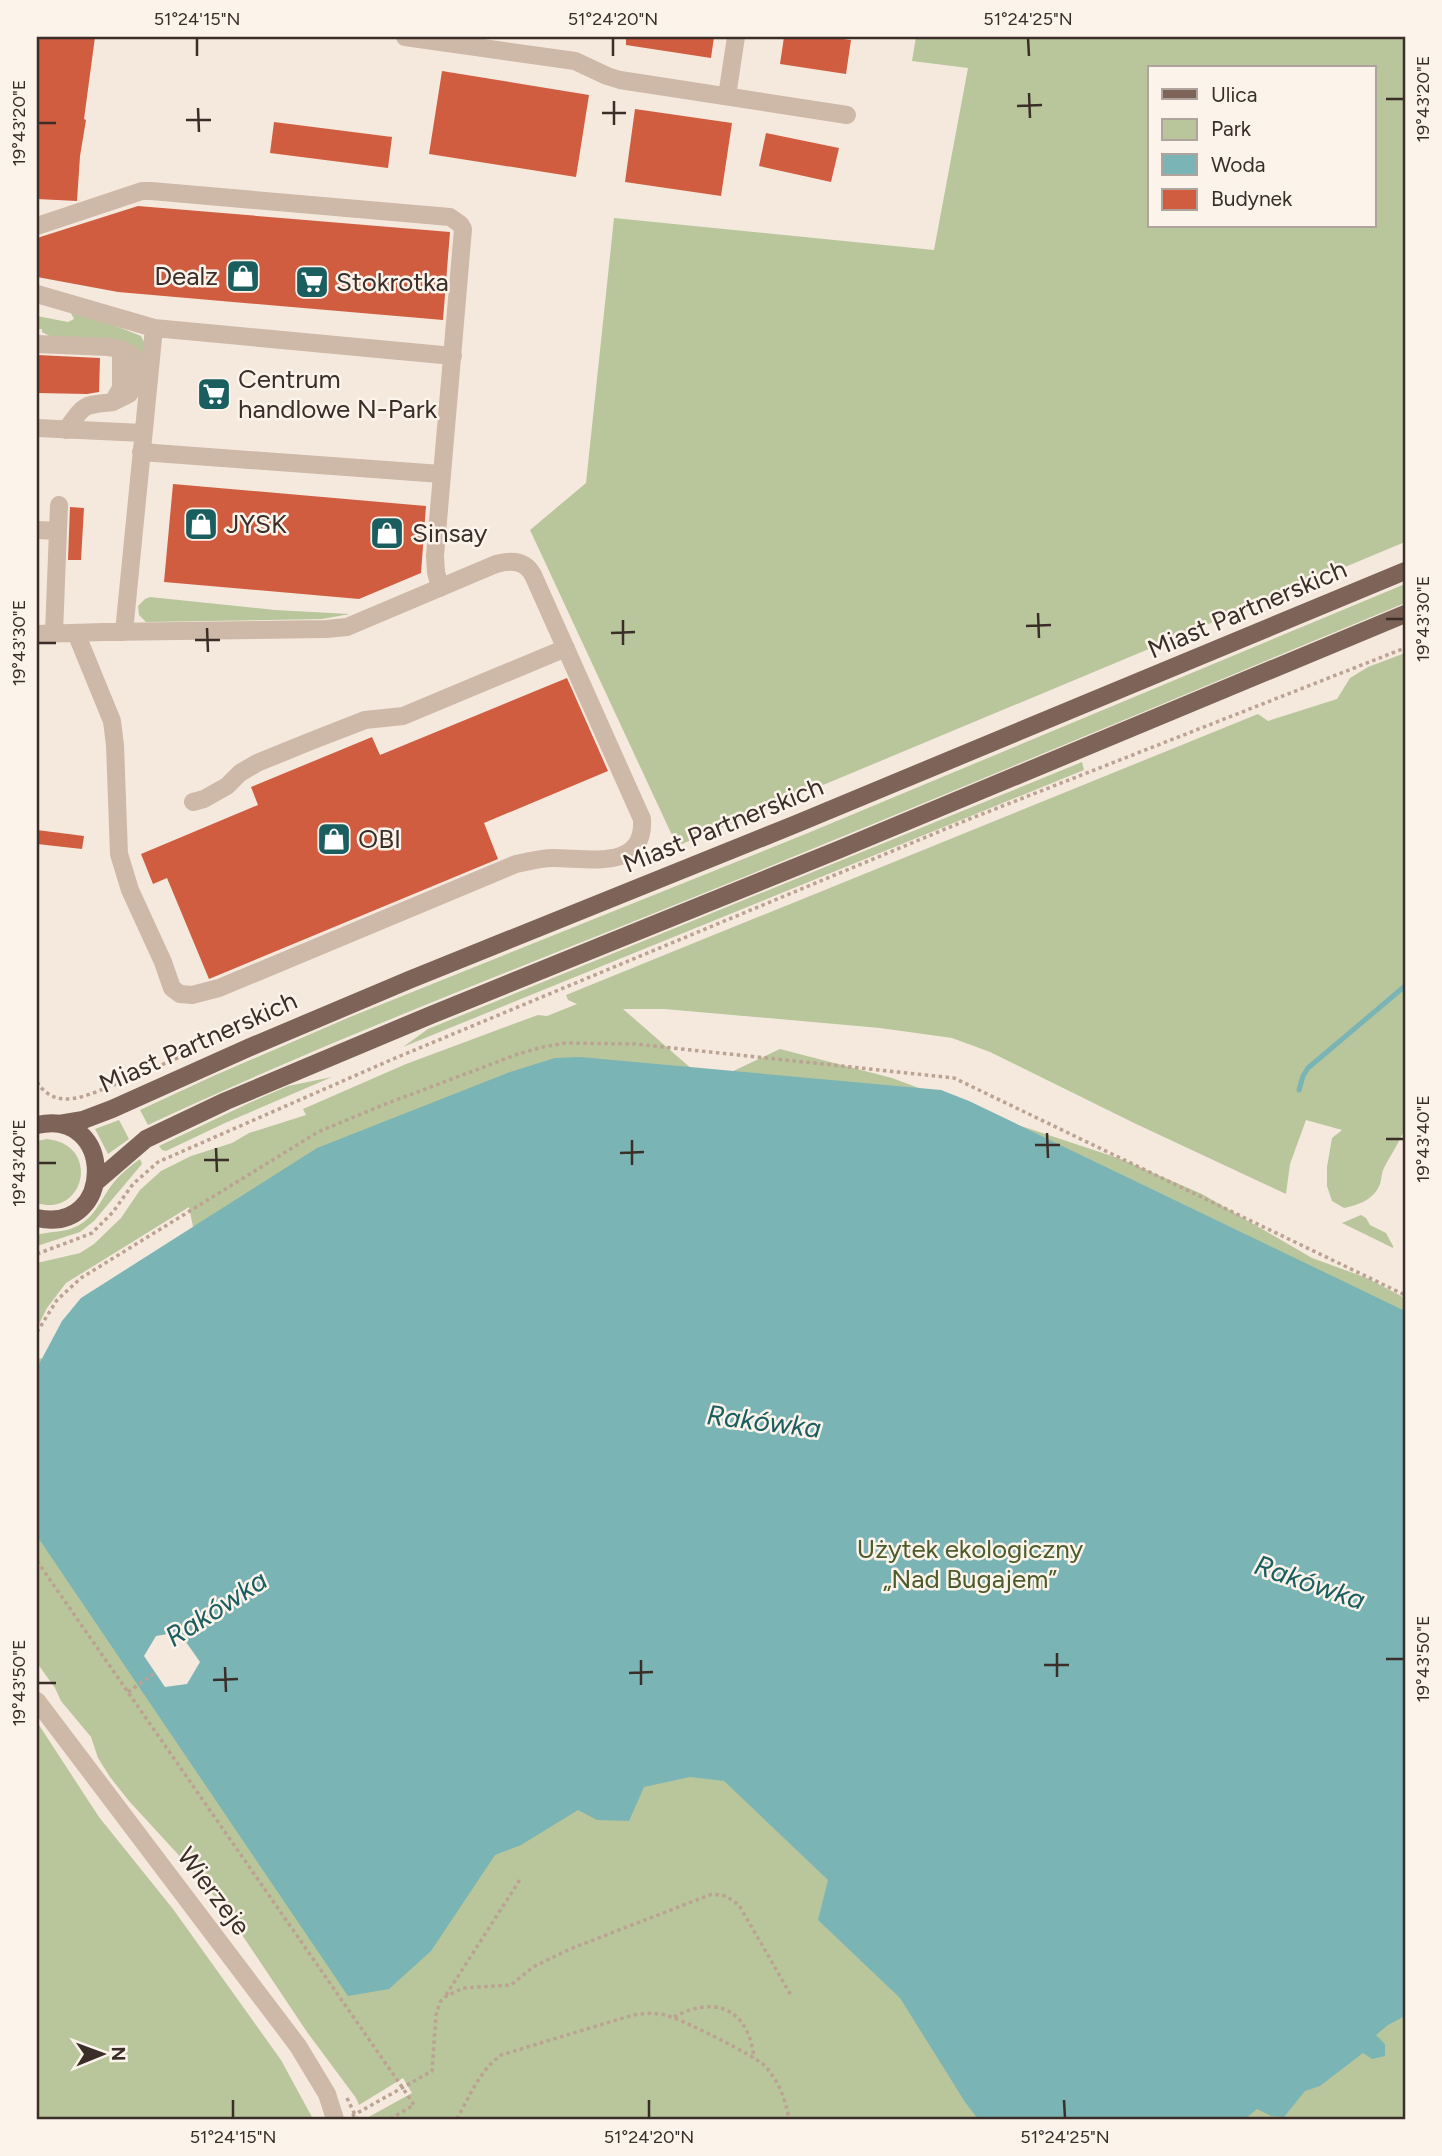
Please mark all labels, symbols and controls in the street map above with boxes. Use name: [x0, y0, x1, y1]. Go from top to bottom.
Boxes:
text: 51°24'15"N: [154, 8, 240, 30]
text: 51°24'20"N: [568, 8, 658, 30]
text: 51°24'25"N: [983, 8, 1073, 30]
text: 19°43'20"E: [1412, 56, 1434, 142]
legend: [1148, 66, 1376, 228]
text: 19°43'20"E: [8, 80, 30, 166]
text: Ulica: [1211, 82, 1257, 107]
text: Park: [1211, 116, 1252, 141]
text: Woda: [1211, 152, 1266, 177]
text: Budynek: [1211, 186, 1293, 211]
shop icon: Dealz: [224, 257, 262, 295]
place label: Dealz: [154, 260, 218, 292]
supermarket icon: Stokrotka: [293, 263, 331, 301]
place label: Stokrotka: [336, 266, 449, 298]
place label: Centrum handlowe N-Park: [238, 363, 437, 425]
supermarket icon: Centrum handlowe N-Park: [195, 375, 233, 413]
shop icon: JYSK: [182, 505, 220, 543]
place label: JYSK: [226, 508, 287, 540]
shop icon: Sinsay: [368, 514, 406, 552]
place label: Sinsay: [412, 517, 488, 549]
street label: Miast Partnerskich: [1143, 553, 1351, 665]
text: 19°43'30"E: [1412, 576, 1434, 662]
text: 19°43'30"E: [8, 600, 30, 686]
street label: Miast Partnerskich: [618, 770, 828, 880]
shop icon: OBI: [315, 820, 353, 858]
place label: OBI: [358, 823, 401, 855]
street label: Miast Partnerskich: [94, 984, 302, 1100]
text: 19°43'40"E: [1412, 1095, 1434, 1183]
text: 19°43'40"E: [8, 1119, 30, 1207]
water label: Rakówka: [705, 1397, 823, 1445]
park label: Użytek ekologiczny „Nad Bugajem”: [857, 1533, 1083, 1595]
water label: Rakówka: [1250, 1547, 1370, 1617]
water label: Rakówka: [159, 1562, 273, 1654]
text: 19°43'50"E: [1412, 1615, 1434, 1703]
text: 19°43'50"E: [8, 1639, 30, 1727]
street label: Wierzeje: [170, 1841, 258, 1941]
north arrow: [66, 2020, 136, 2090]
text: N: [107, 2046, 130, 2061]
text: 51°24'15"N: [190, 2126, 276, 2148]
text: 51°24'20"N: [604, 2126, 694, 2148]
text: 51°24'25"N: [1020, 2126, 1110, 2148]

